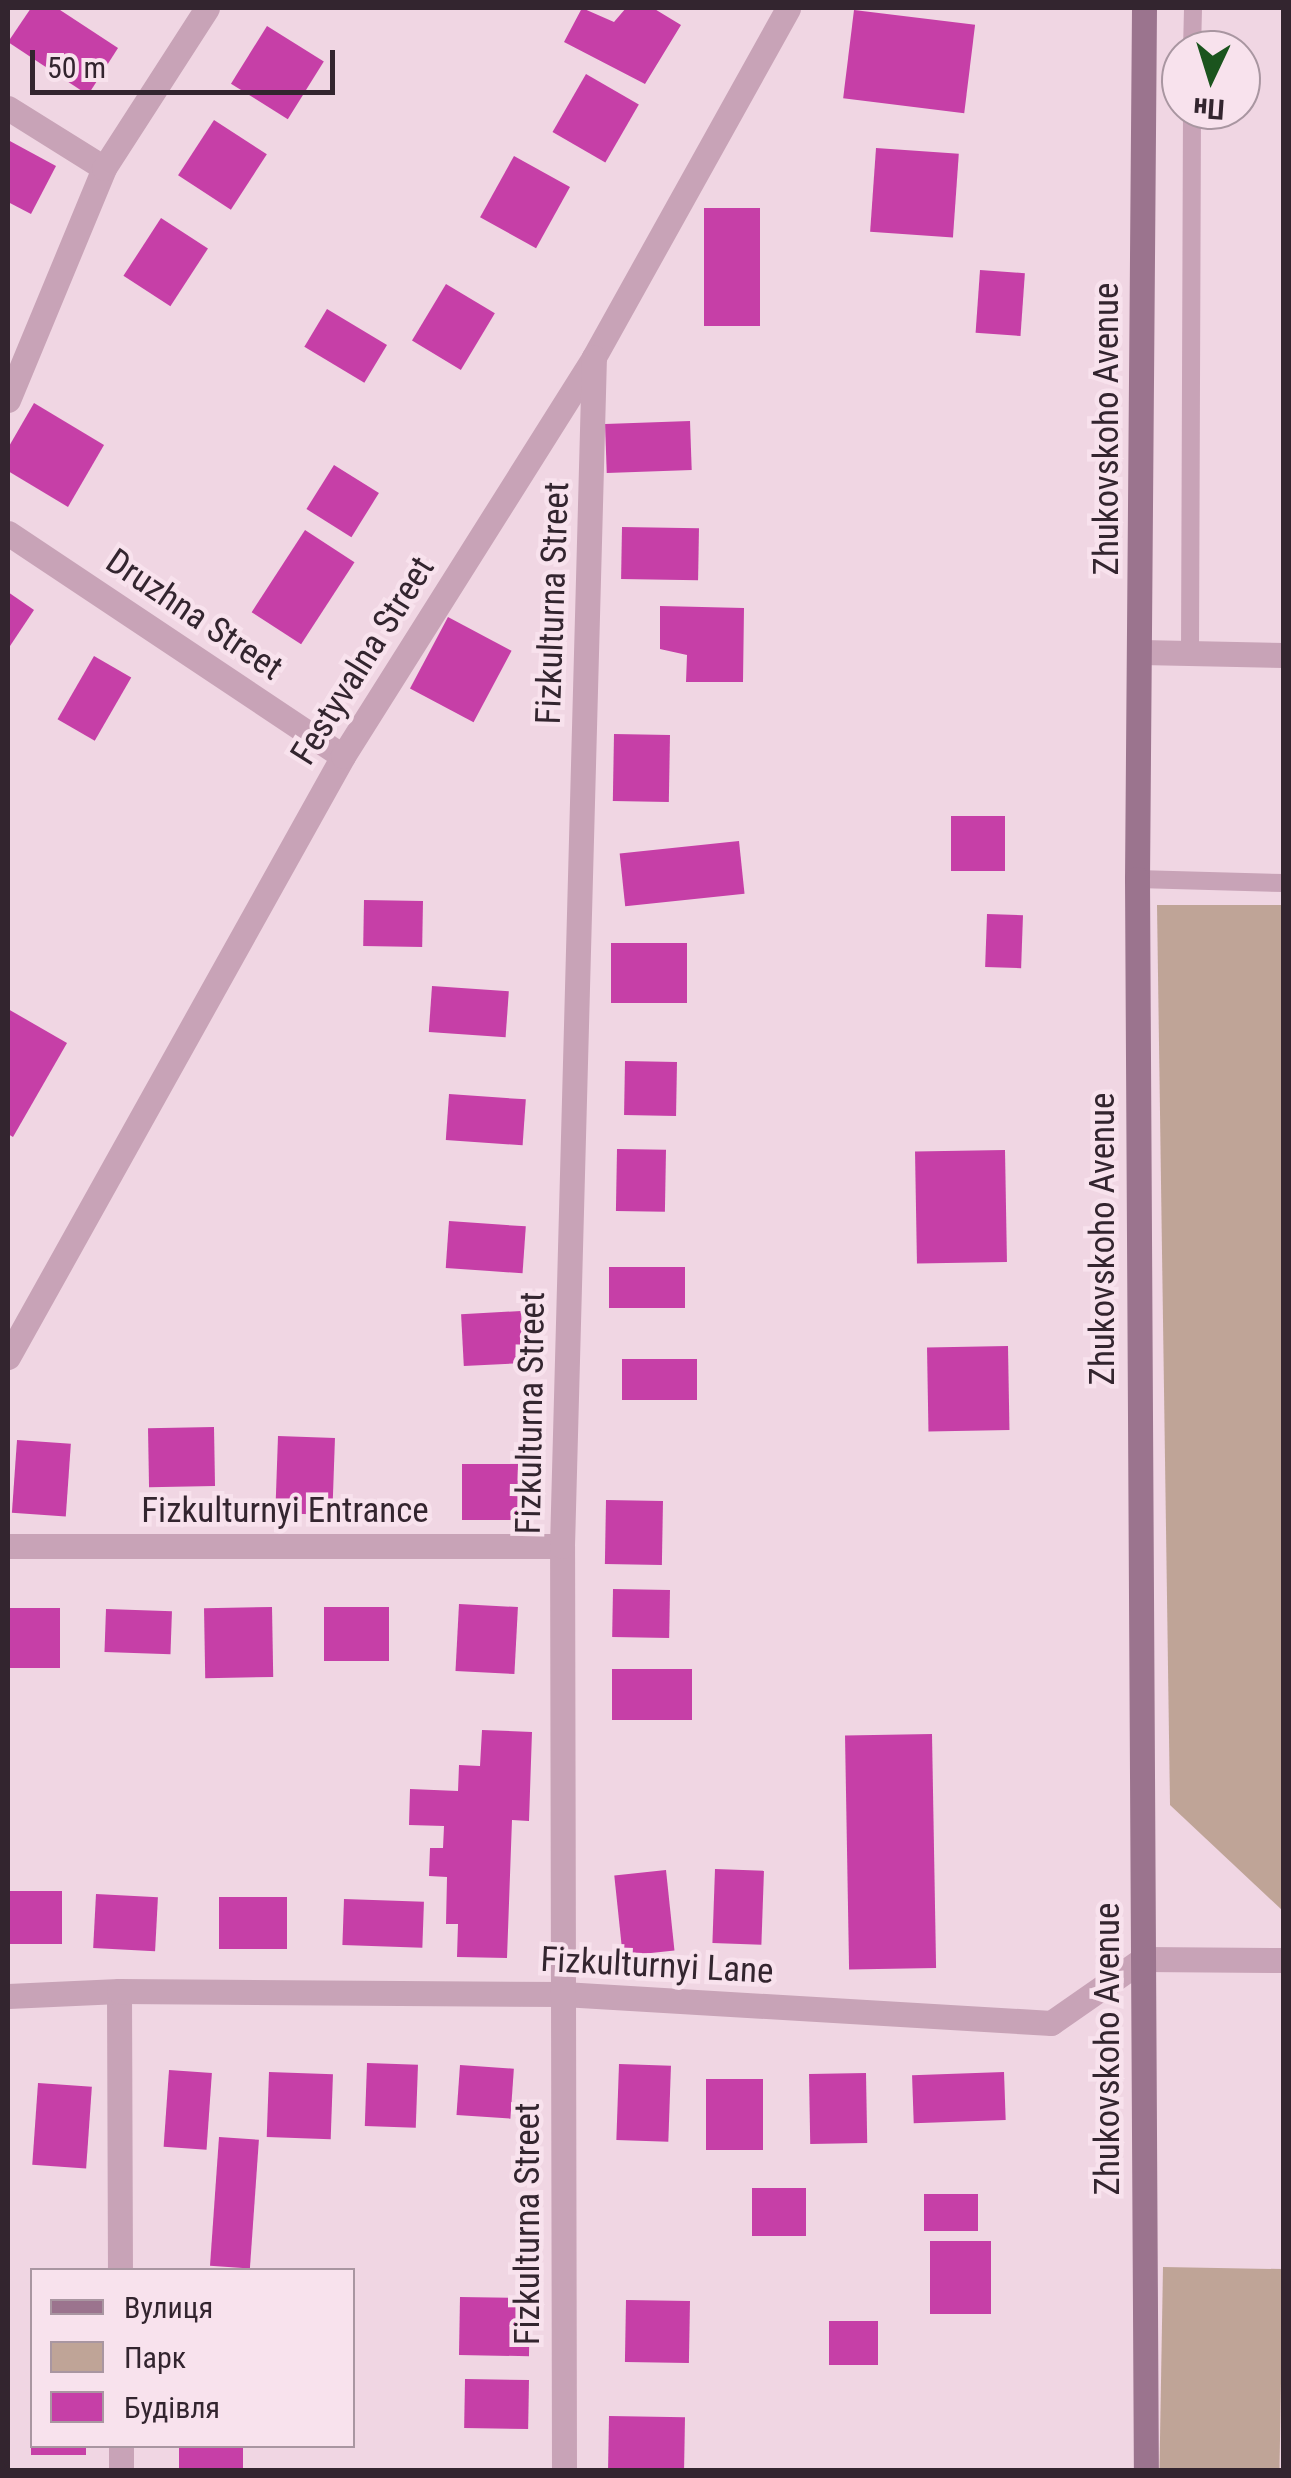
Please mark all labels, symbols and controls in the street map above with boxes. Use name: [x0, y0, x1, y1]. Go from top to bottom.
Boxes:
scale bar: [35, 30, 340, 92]
north arrow: [1161, 30, 1261, 130]
text: 50 m: [47, 50, 106, 85]
text: Пн: [1192, 91, 1226, 126]
street label: Zhukovskoho Avenue: [1086, 283, 1128, 575]
street label: Fizkulturna Street: [528, 481, 578, 725]
street label: Druzhna Street: [98, 541, 290, 689]
street label: Festyvalna Street: [282, 549, 444, 773]
street label: Zhukovskoho Avenue: [1082, 1093, 1124, 1385]
street label: Fizkulturna Street: [508, 1291, 554, 1535]
street label: Fizkulturnyi Entrance: [141, 1490, 429, 1532]
street label: Zhukovskoho Avenue: [1087, 1903, 1129, 2195]
street label: Fizkulturnyi Lane: [539, 1939, 775, 1993]
street label: Fizkulturna Street: [507, 2103, 549, 2345]
legend: [30, 2268, 355, 2448]
text: Вулиця: [124, 2290, 213, 2325]
text: Парк: [124, 2340, 186, 2375]
text: Будівля: [124, 2390, 220, 2425]

